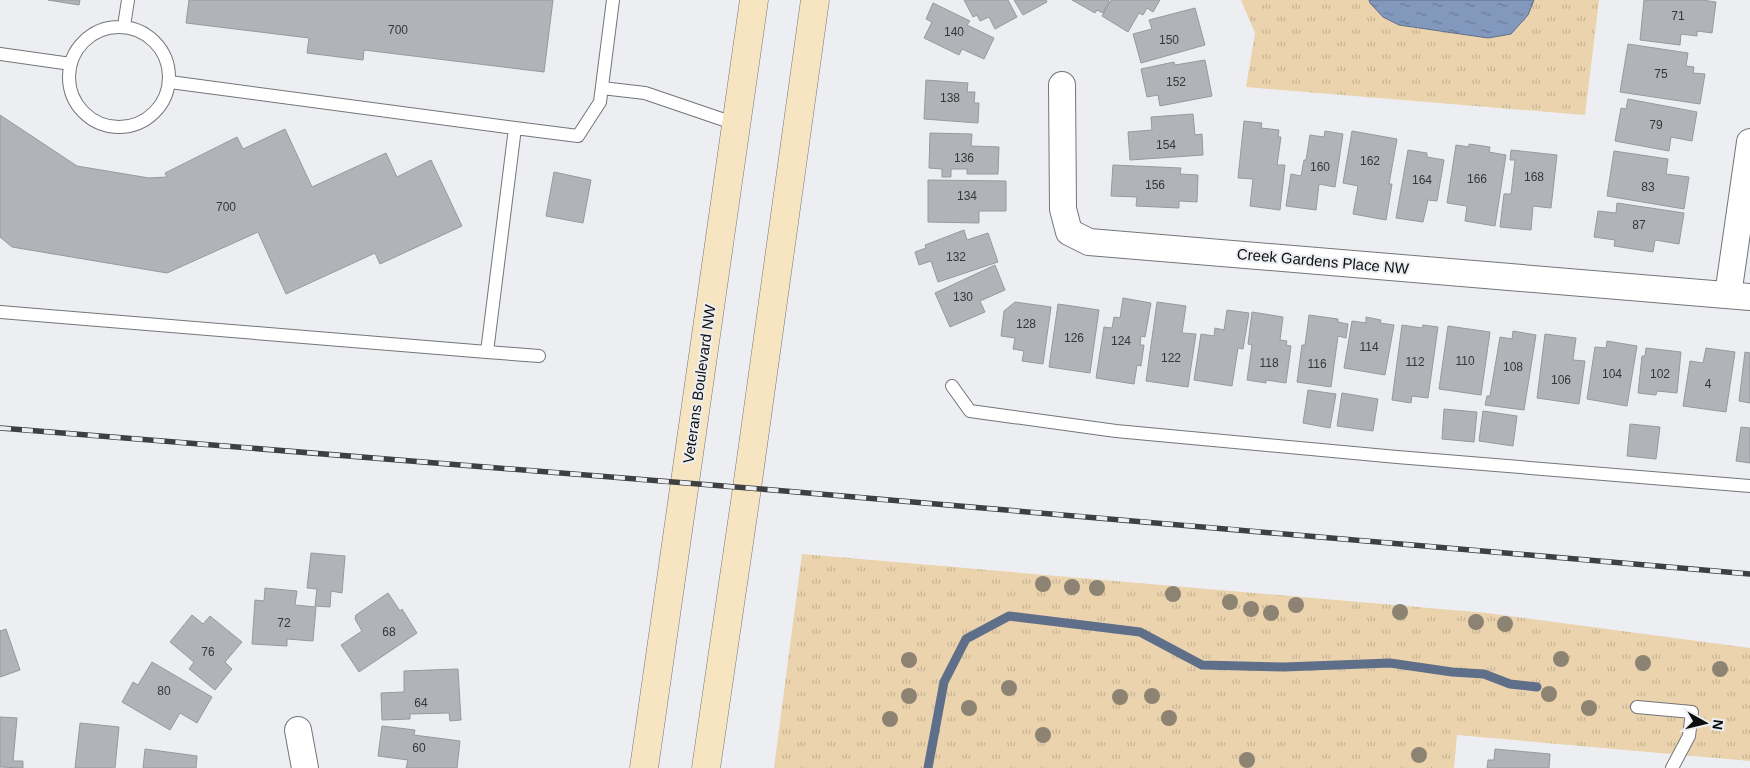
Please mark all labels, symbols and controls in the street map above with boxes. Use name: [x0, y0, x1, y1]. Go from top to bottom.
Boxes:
house number: 71: [1671, 9, 1685, 23]
house number: 700: [388, 23, 408, 37]
house number: 140: [944, 25, 964, 39]
house number: 150: [1159, 33, 1179, 47]
house number: 75: [1654, 67, 1668, 81]
house number: 152: [1166, 75, 1186, 89]
house number: 138: [940, 91, 960, 105]
house number: 79: [1649, 118, 1663, 132]
house number: 154: [1156, 138, 1176, 152]
house number: 136: [954, 151, 974, 165]
house number: 162: [1360, 154, 1380, 168]
house number: 160: [1310, 160, 1330, 174]
house number: 168: [1524, 170, 1544, 184]
house number: 166: [1467, 172, 1487, 186]
house number: 164: [1412, 173, 1432, 187]
house number: 156: [1145, 178, 1165, 192]
house number: 83: [1641, 180, 1655, 194]
house number: 134: [957, 189, 977, 203]
house number: 700: [216, 200, 236, 214]
house number: 87: [1632, 218, 1646, 232]
street label: Creek Gardens Place NW: [1236, 245, 1411, 277]
house number: 132: [946, 250, 966, 264]
house number: 130: [953, 290, 973, 304]
street label: Veterans Boulevard NW: [679, 303, 719, 464]
house number: 128: [1016, 317, 1036, 331]
house number: 126: [1064, 331, 1084, 345]
house number: 124: [1111, 334, 1131, 348]
house number: 114: [1359, 340, 1379, 354]
house number: 122: [1161, 351, 1181, 365]
house number: 110: [1455, 354, 1475, 368]
house number: 112: [1405, 355, 1425, 369]
house number: 118: [1259, 356, 1279, 370]
house number: 116: [1307, 357, 1327, 371]
house number: 108: [1503, 360, 1523, 374]
house number: 104: [1602, 367, 1622, 381]
house number: 102: [1650, 367, 1670, 381]
house number: 106: [1551, 373, 1571, 387]
house number: 4: [1705, 377, 1712, 391]
house number: 72: [277, 616, 291, 630]
house number: 68: [382, 625, 396, 639]
house number: 76: [201, 645, 215, 659]
house number: 80: [157, 684, 171, 698]
house number: 64: [414, 696, 428, 710]
north arrow: [1680, 698, 1730, 748]
text: N: [1709, 719, 1727, 731]
house number: 60: [412, 741, 426, 755]

